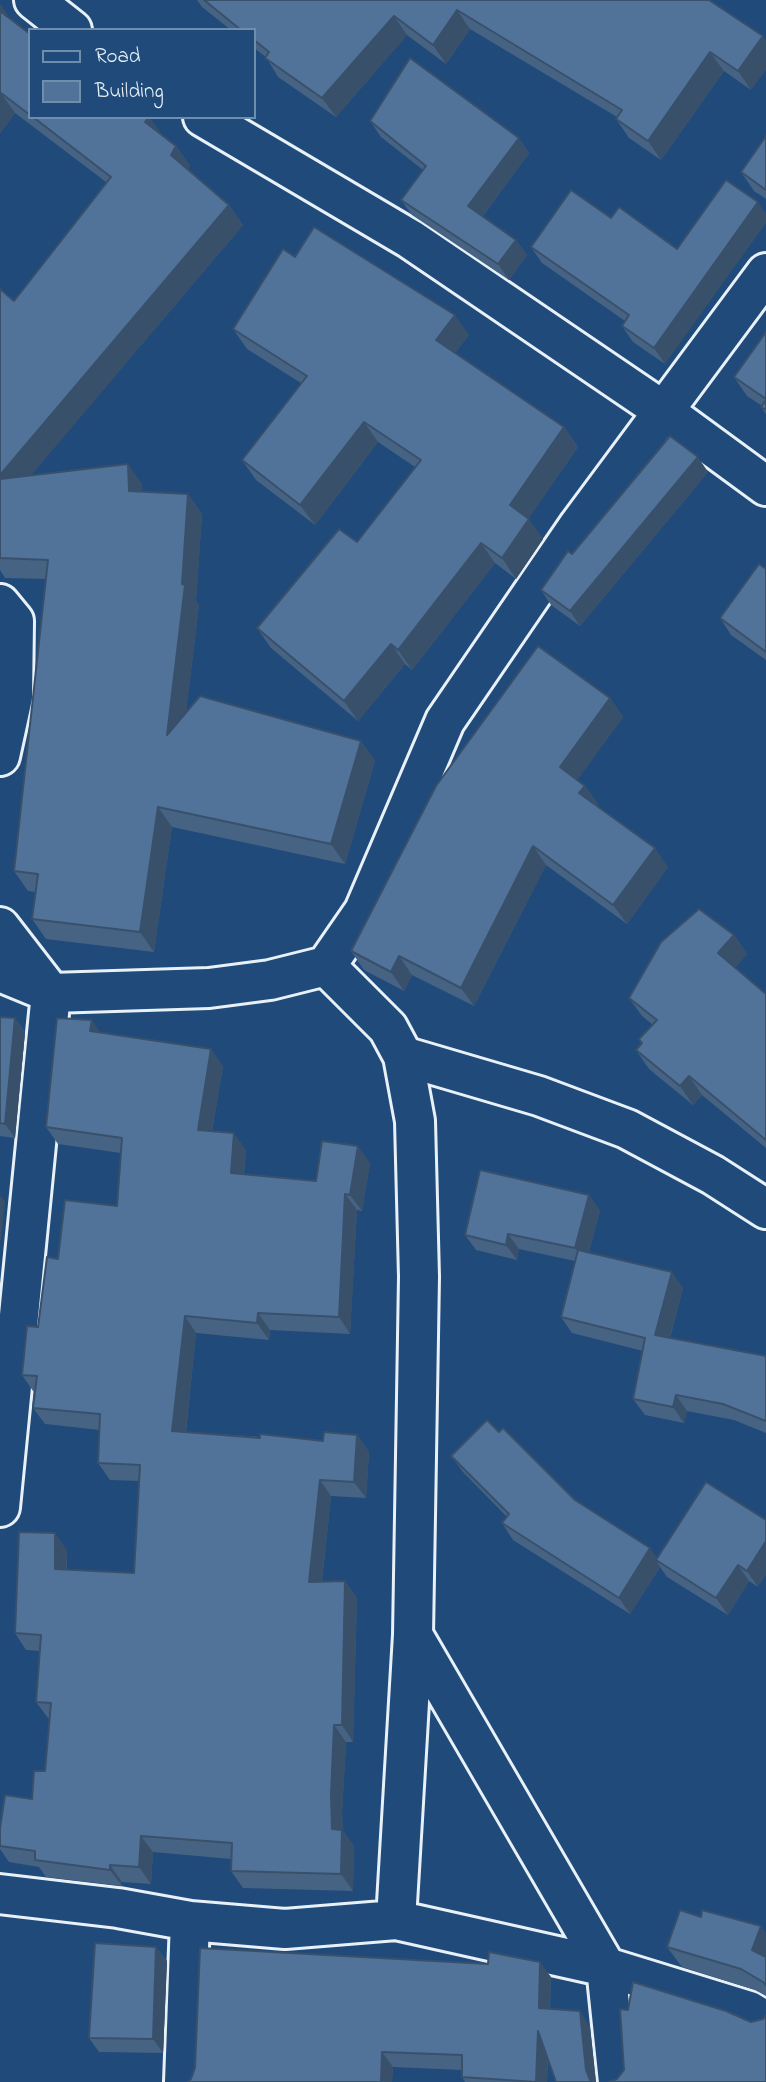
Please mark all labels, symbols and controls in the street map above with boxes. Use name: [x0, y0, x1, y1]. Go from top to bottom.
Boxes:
legend: [28, 28, 256, 119]
text: Road: [95, 42, 141, 72]
text: Building: [95, 77, 164, 107]

